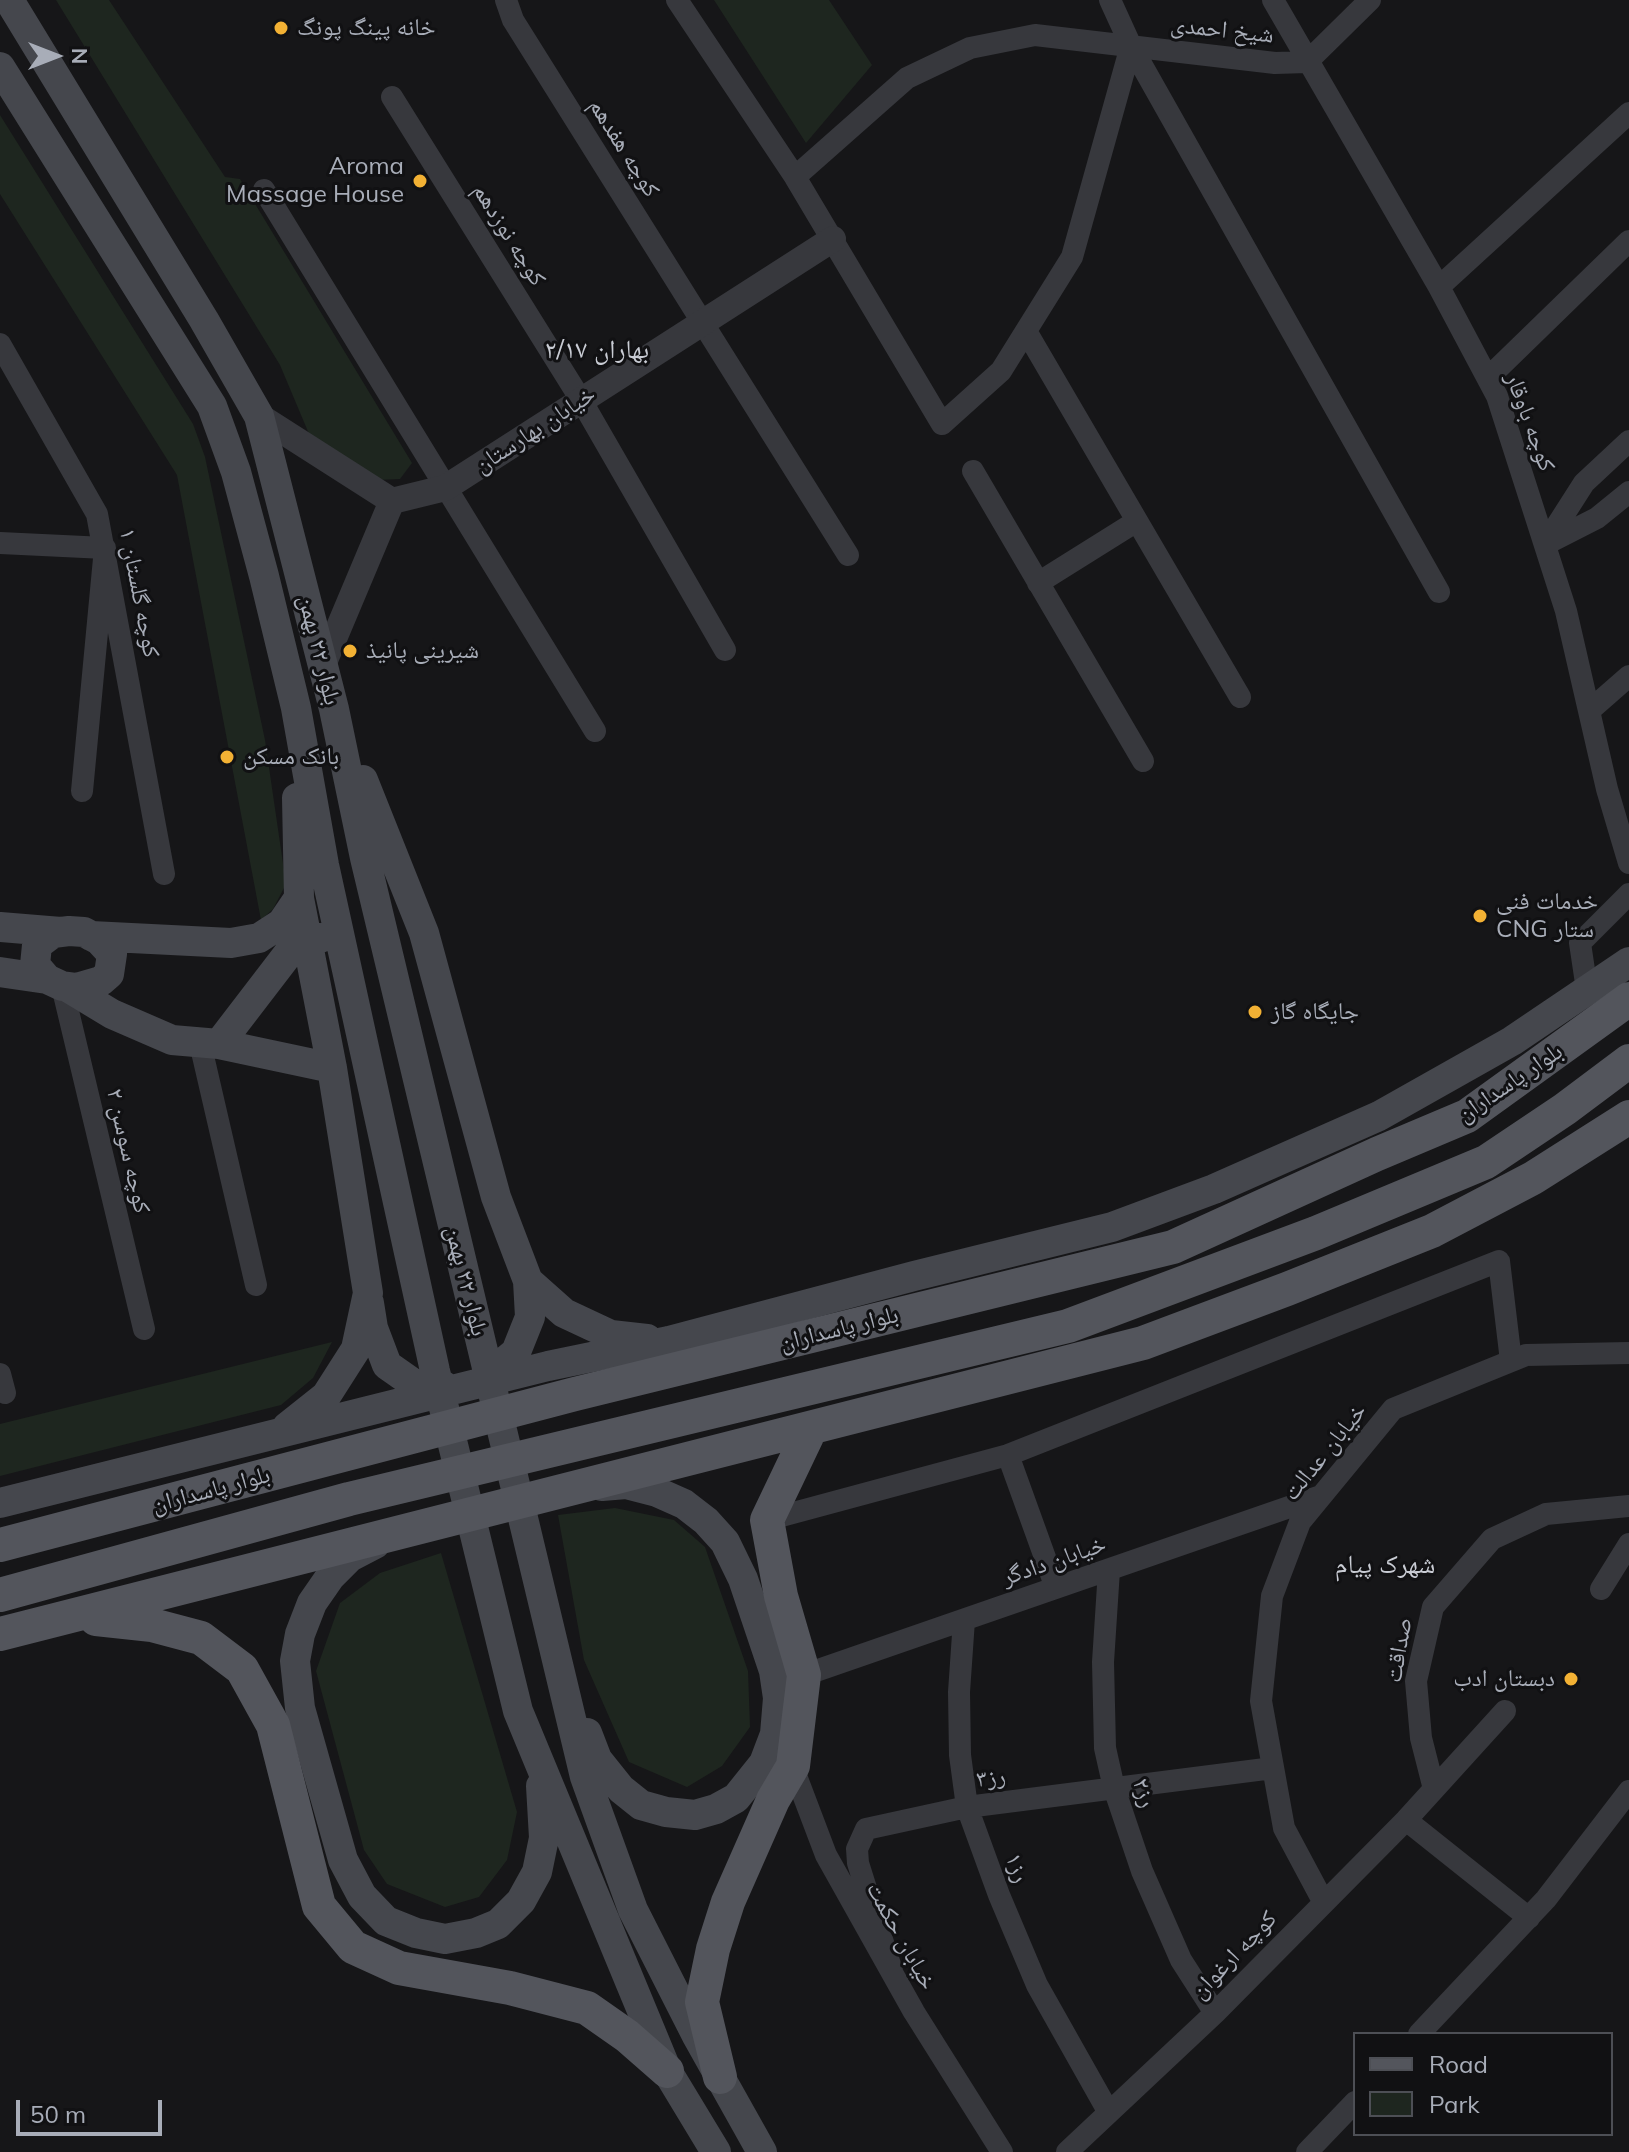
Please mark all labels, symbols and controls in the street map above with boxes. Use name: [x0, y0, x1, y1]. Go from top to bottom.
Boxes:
street label: شیخ احمدی: [1169, 10, 1275, 50]
place label: خانه پینگ پونگ: [297, 14, 436, 42]
north arrow: [16, 16, 96, 96]
marker: خانه پینگ پونگ: [272, 19, 290, 37]
text: N: [66, 48, 94, 64]
street label: کوچه هفدهم: [582, 93, 666, 203]
place label: Aroma Massage House: [226, 153, 404, 209]
marker: Aroma Massage House: [411, 172, 429, 190]
street label: کوچه نوزدهم: [466, 178, 552, 292]
district label: ۲/۱۷ بهاران: [545, 334, 649, 366]
street label: کوچه باوقار: [1499, 369, 1561, 475]
street label: خیابان بهارستان: [469, 380, 601, 480]
street label: کوچه گلستان ۱: [112, 526, 166, 660]
street label: بلوار ۲۲ بهمن: [291, 592, 347, 708]
place label: شیرینی پانیذ: [366, 637, 479, 665]
marker: شیرینی پانیذ: [341, 642, 359, 660]
place label: بانک مسکن: [243, 743, 339, 771]
marker: بانک مسکن: [218, 748, 236, 766]
place label: خدمات فنی‌ CNG ستار: [1496, 888, 1598, 944]
marker: خدمات فنی‌ CNG ستار: [1471, 907, 1489, 925]
place label: جایگاه گاز: [1271, 998, 1359, 1026]
marker: جایگاه گاز: [1246, 1003, 1264, 1021]
street label: بلوار پاسداران: [1452, 1037, 1568, 1129]
street label: کوچه سوسن ۲: [100, 1086, 156, 1216]
street label: بلوار ۲۲ بهمن: [438, 1223, 494, 1339]
street label: بلوار پاسداران: [777, 1300, 901, 1358]
street label: خیابان عدالت: [1277, 1398, 1373, 1506]
street label: بلوار پاسداران: [149, 1460, 273, 1520]
street label: خیابان دادگر: [998, 1530, 1110, 1592]
district label: شهرک پیام: [1335, 1549, 1435, 1581]
street label: صداقت: [1379, 1615, 1419, 1685]
place label: دبستان ادب: [1453, 1665, 1555, 1693]
marker: دبستان ادب: [1562, 1670, 1580, 1688]
street label: رز۳: [975, 1762, 1007, 1794]
street label: رز۲: [1126, 1775, 1162, 1811]
street label: رز۱: [998, 1849, 1036, 1887]
street label: خیابان حکمت: [860, 1877, 942, 1995]
street label: کوچه ارغوان: [1185, 1905, 1283, 2005]
legend: [1353, 2032, 1613, 2136]
text: Road: [1429, 2049, 1488, 2079]
scale bar: [20, 2084, 166, 2134]
text: Park: [1429, 2089, 1480, 2119]
text: 50 m: [30, 2099, 86, 2129]

